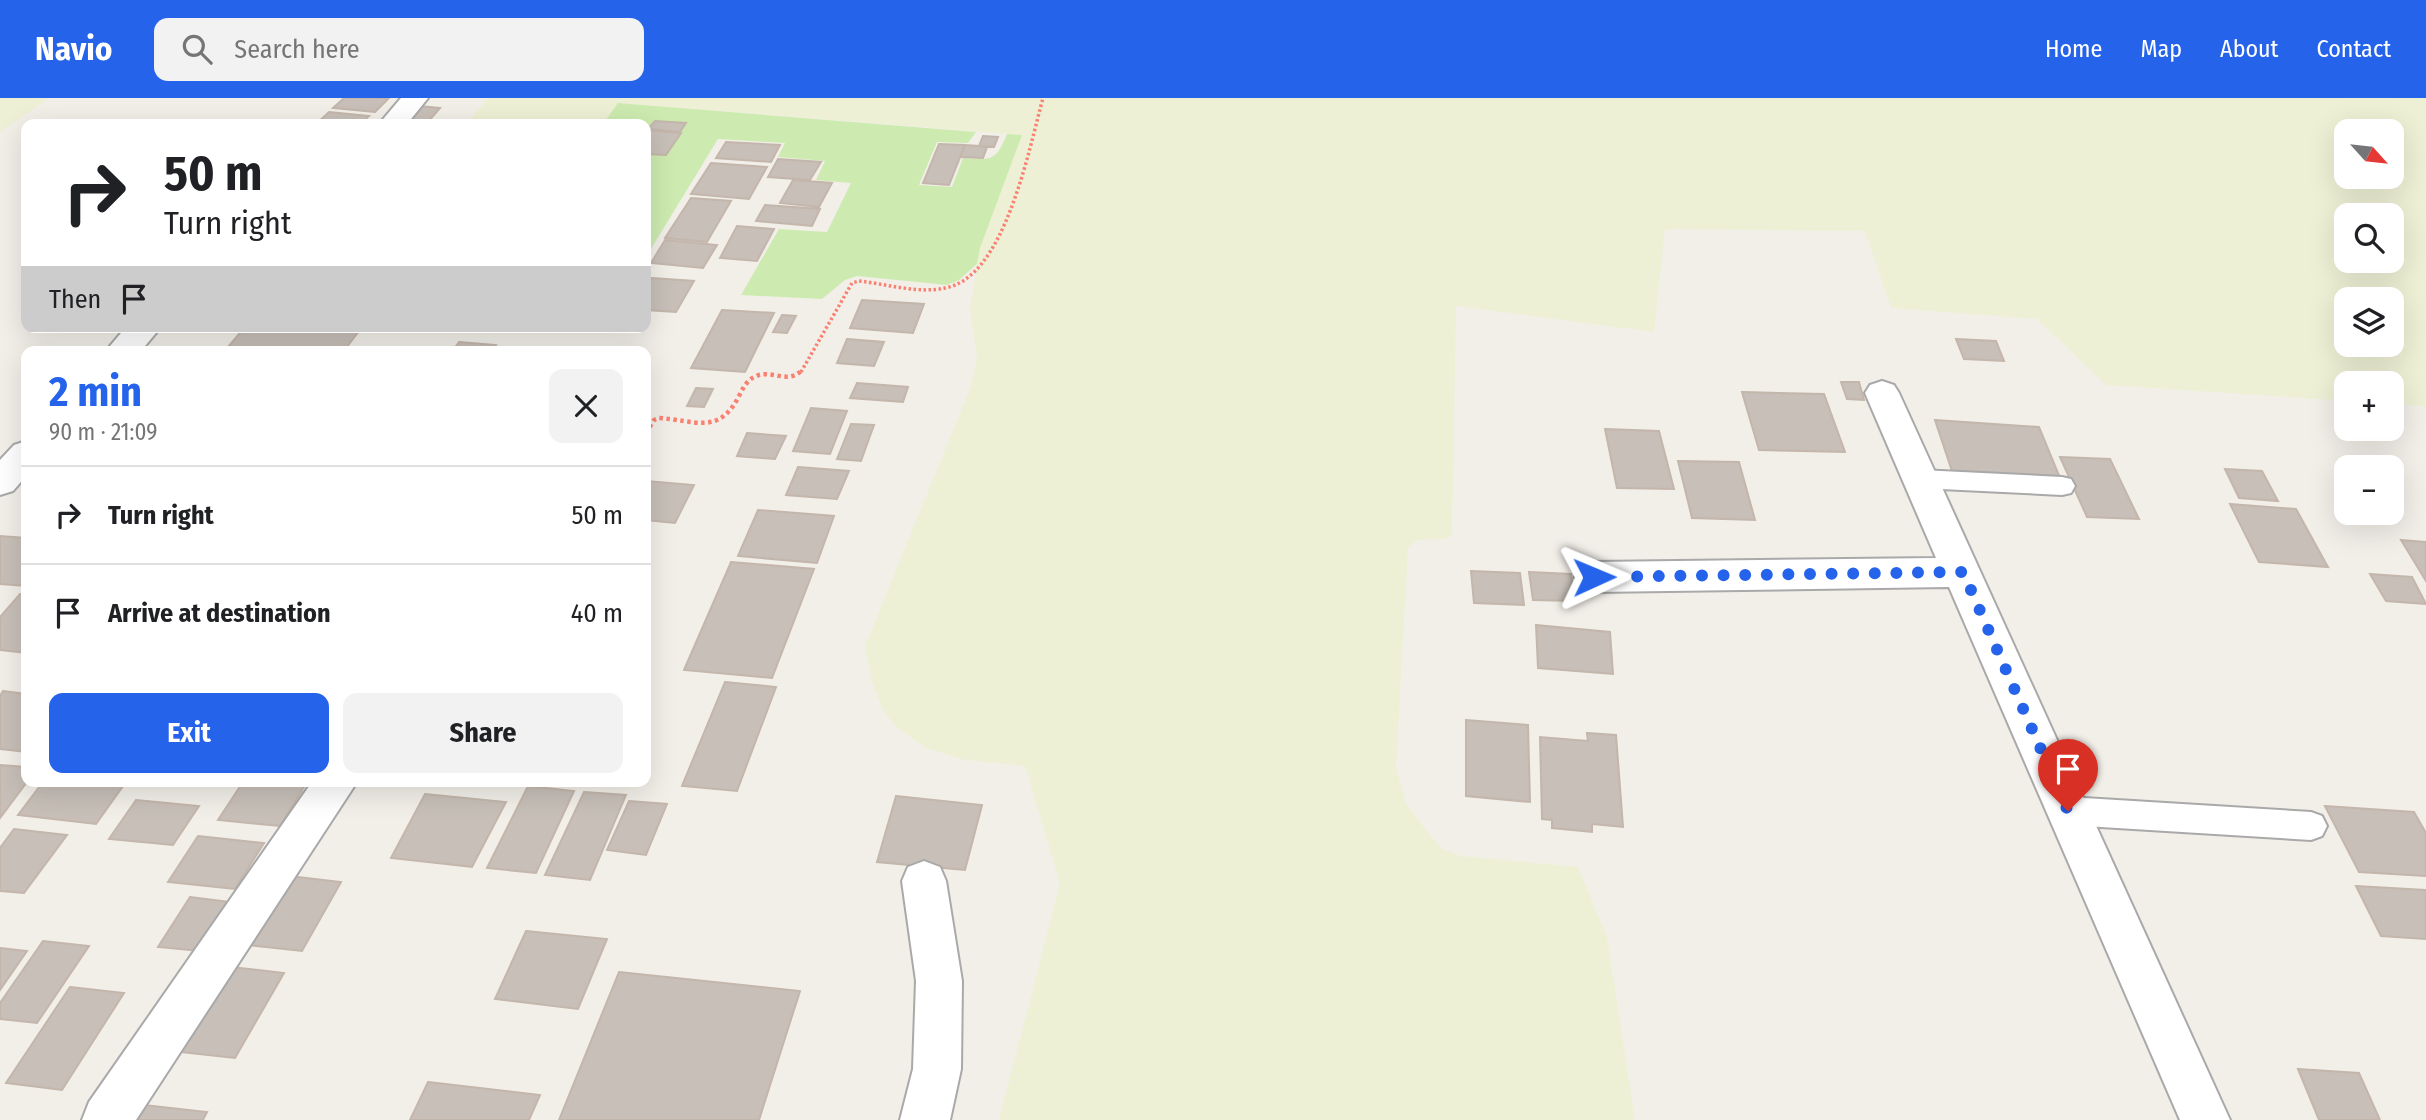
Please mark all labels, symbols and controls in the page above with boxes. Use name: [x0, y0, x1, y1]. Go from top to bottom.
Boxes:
search box: [154, 18, 644, 81]
text: Navio: [35, 29, 112, 69]
icon: search: [178, 30, 216, 68]
text: Search here: [234, 34, 360, 65]
text: Home: [2045, 35, 2102, 63]
text: Map: [2140, 35, 2182, 63]
text: About: [2220, 35, 2278, 63]
text: Contact: [2316, 35, 2391, 63]
north arrow: [2334, 119, 2404, 189]
map controls: [2334, 119, 2404, 525]
text: 50 m: [164, 144, 262, 203]
icon: right: [49, 147, 140, 238]
button: search: [2334, 203, 2404, 273]
text: Turn right: [164, 204, 291, 242]
icon: arrive: [115, 280, 153, 318]
text: Then: [49, 284, 101, 315]
button: layers: [2334, 287, 2404, 357]
text: 2 min: [49, 367, 142, 417]
button: close: [549, 369, 623, 443]
button: +: [2334, 371, 2404, 441]
text: 90 m · 21:09: [49, 418, 157, 446]
button: −: [2334, 455, 2404, 525]
icon: right: [49, 496, 87, 534]
text: Turn right: [108, 500, 214, 531]
text: 50 m: [571, 500, 623, 531]
position arrow: [1557, 540, 1631, 614]
icon: arrive: [49, 594, 87, 632]
text: Arrive at destination: [108, 598, 331, 629]
text: 40 m: [571, 598, 623, 629]
button: Exit: [49, 693, 329, 773]
button: Share: [343, 693, 623, 773]
pin: [2038, 739, 2098, 811]
icon: arrive: [2049, 750, 2087, 788]

